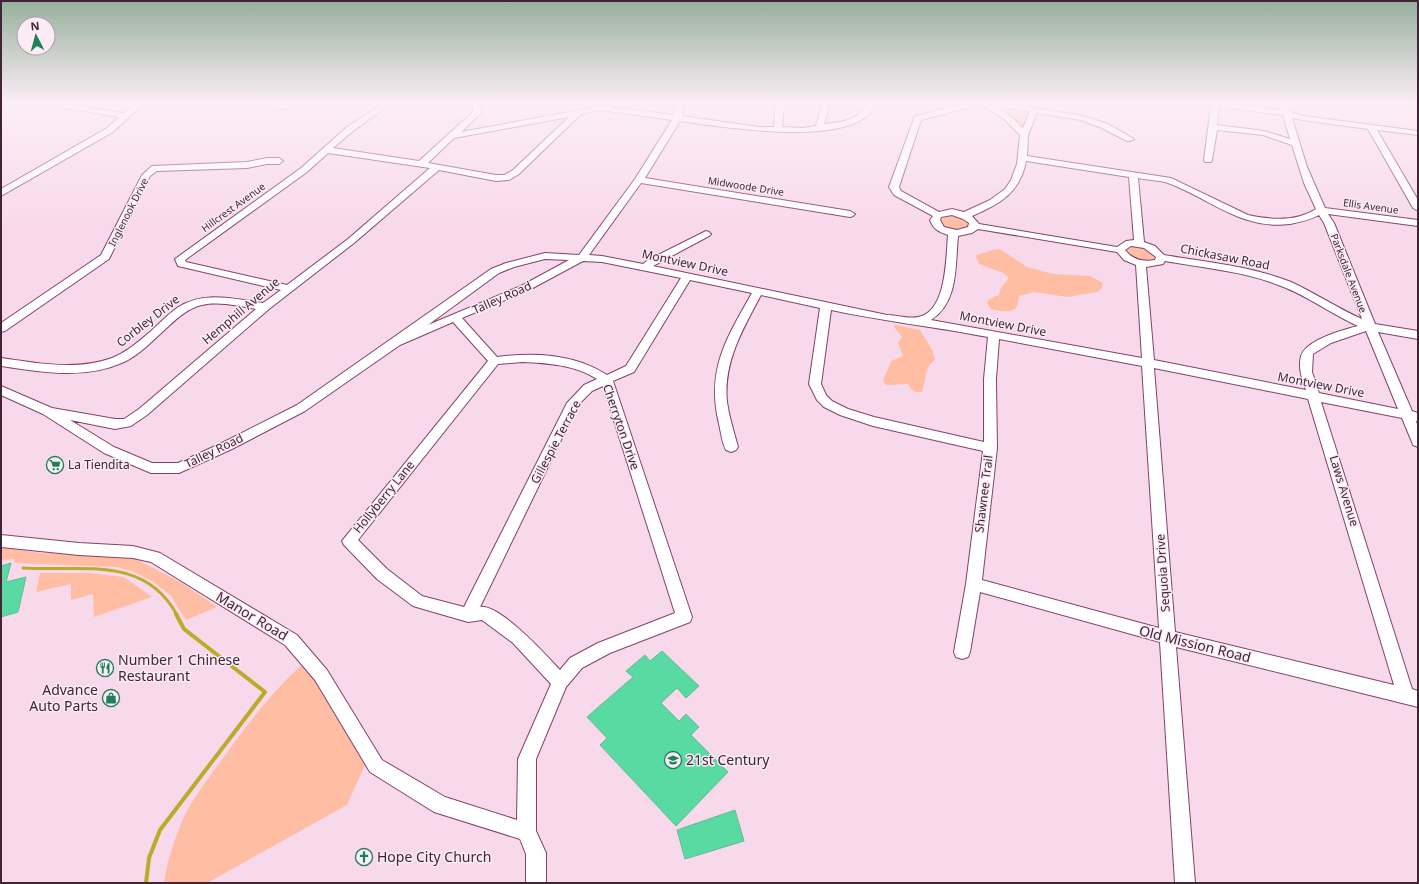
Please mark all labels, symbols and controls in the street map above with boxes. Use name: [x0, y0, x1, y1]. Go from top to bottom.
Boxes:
north arrow: [16, 16, 56, 56]
text: N: [30, 18, 40, 33]
street label: Midwoode Drive: [707, 173, 785, 199]
street label: Inglenook Drive: [105, 175, 151, 249]
street label: Hillcrest Avenue: [198, 179, 268, 235]
street label: Ellis Avenue: [1342, 195, 1400, 217]
street label: Parksdale Avenue: [1327, 231, 1371, 315]
street label: Chickasaw Road: [1179, 239, 1271, 274]
street label: Montview Drive: [640, 245, 730, 280]
street label: Hemphill Avenue: [198, 273, 283, 348]
street label: Talley Road: [469, 277, 534, 318]
street label: Corbley Drive: [113, 290, 183, 351]
street label: Montview Drive: [958, 307, 1048, 340]
street label: Montview Drive: [1276, 368, 1366, 401]
street label: Cherryton Drive: [599, 382, 644, 472]
street label: Gillespie Terrace: [526, 397, 585, 487]
street label: Talley Road: [182, 429, 246, 472]
street label: Laws Avenue: [1326, 453, 1363, 529]
street label: Shawnee Trail: [970, 454, 997, 534]
supermarket icon: La Tiendita: [45, 455, 65, 475]
place label: La Tiendita: [68, 456, 130, 473]
street label: Hollyberry Lane: [349, 457, 418, 537]
street label: Sequoia Drive: [1151, 533, 1174, 613]
street label: Manor Road: [213, 587, 292, 645]
street label: Old Mission Road: [1137, 620, 1253, 667]
place label: Number 1 Chinese Restaurant: [118, 650, 240, 685]
restaurant icon: Number 1 Chinese Restaurant: [95, 658, 115, 678]
place label: Advance Auto Parts: [29, 680, 98, 715]
shop icon: Advance Auto Parts: [101, 688, 121, 708]
school or university icon: 21st Century: [663, 750, 683, 770]
place label: 21st Century: [686, 750, 770, 769]
church icon: Hope City Church: [354, 847, 374, 867]
place label: Hope City Church: [377, 847, 491, 866]

